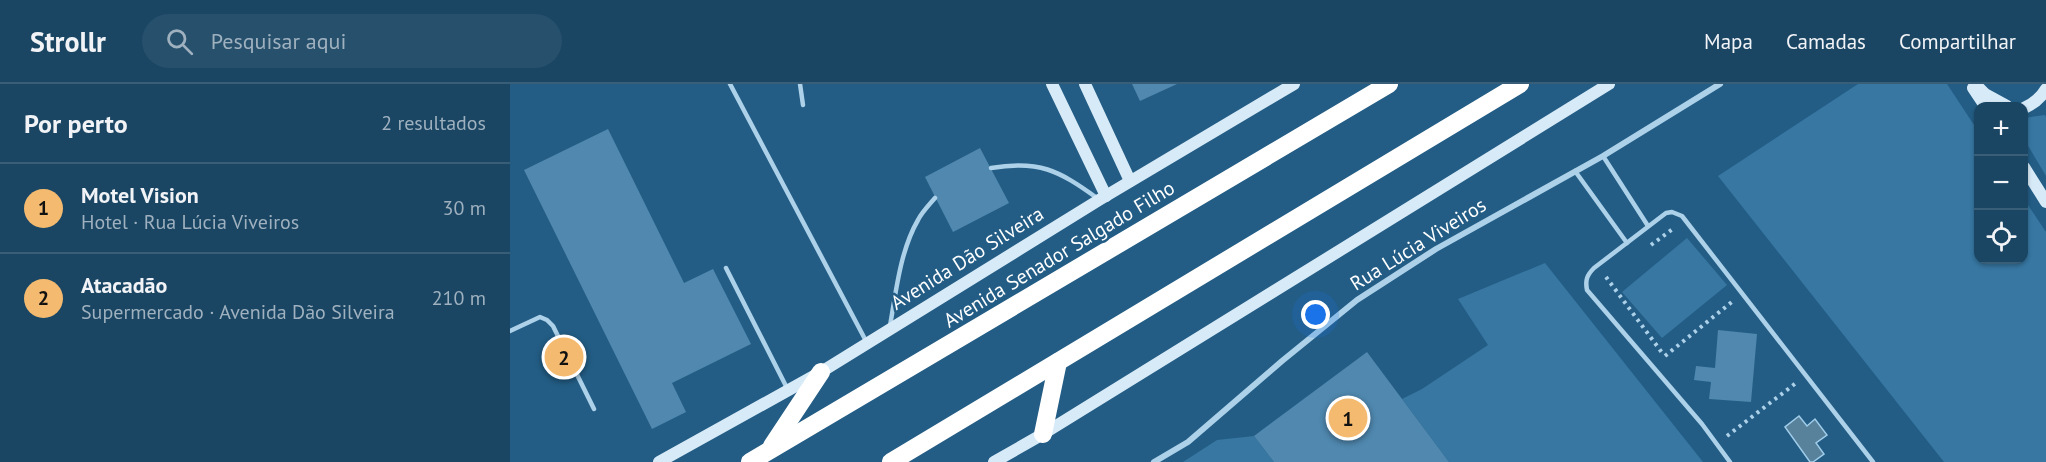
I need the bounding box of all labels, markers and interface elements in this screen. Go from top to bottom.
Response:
search box [142,14,562,68]
text: Strollr [30,23,106,60]
icon: search [163,25,196,58]
text: Pesquisar aqui [211,27,346,55]
text: Mapa [1704,28,1753,55]
text: Camadas [1786,28,1866,55]
text: Compartilhar [1899,28,2016,55]
map controls [1974,102,2028,264]
button: + [1974,102,2028,156]
text: Por perto [24,107,128,140]
text: 2 resultados [381,110,486,136]
button: − [1974,156,2028,210]
street label: Avenida Senador Salgado Filho [939,175,1179,333]
text: Motel Vision [81,181,199,209]
street label: Rua Lúcia Viveiros [1345,192,1491,296]
text: 1 [38,195,49,221]
text: 30 m [443,195,486,221]
street label: Avenida Dão Silveira [886,200,1048,316]
text: Hotel · Rua Lúcia Viveiros [81,209,299,235]
button: locate [1974,210,2028,264]
text: Atacadão [81,271,167,299]
text: 2 [38,285,49,311]
text: 210 m [432,285,486,311]
text: Supermercado · Avenida Dão Silveira [81,299,395,325]
your location [1301,300,1330,329]
pin: 2 [544,334,584,380]
pin: 1 [1328,396,1368,440]

